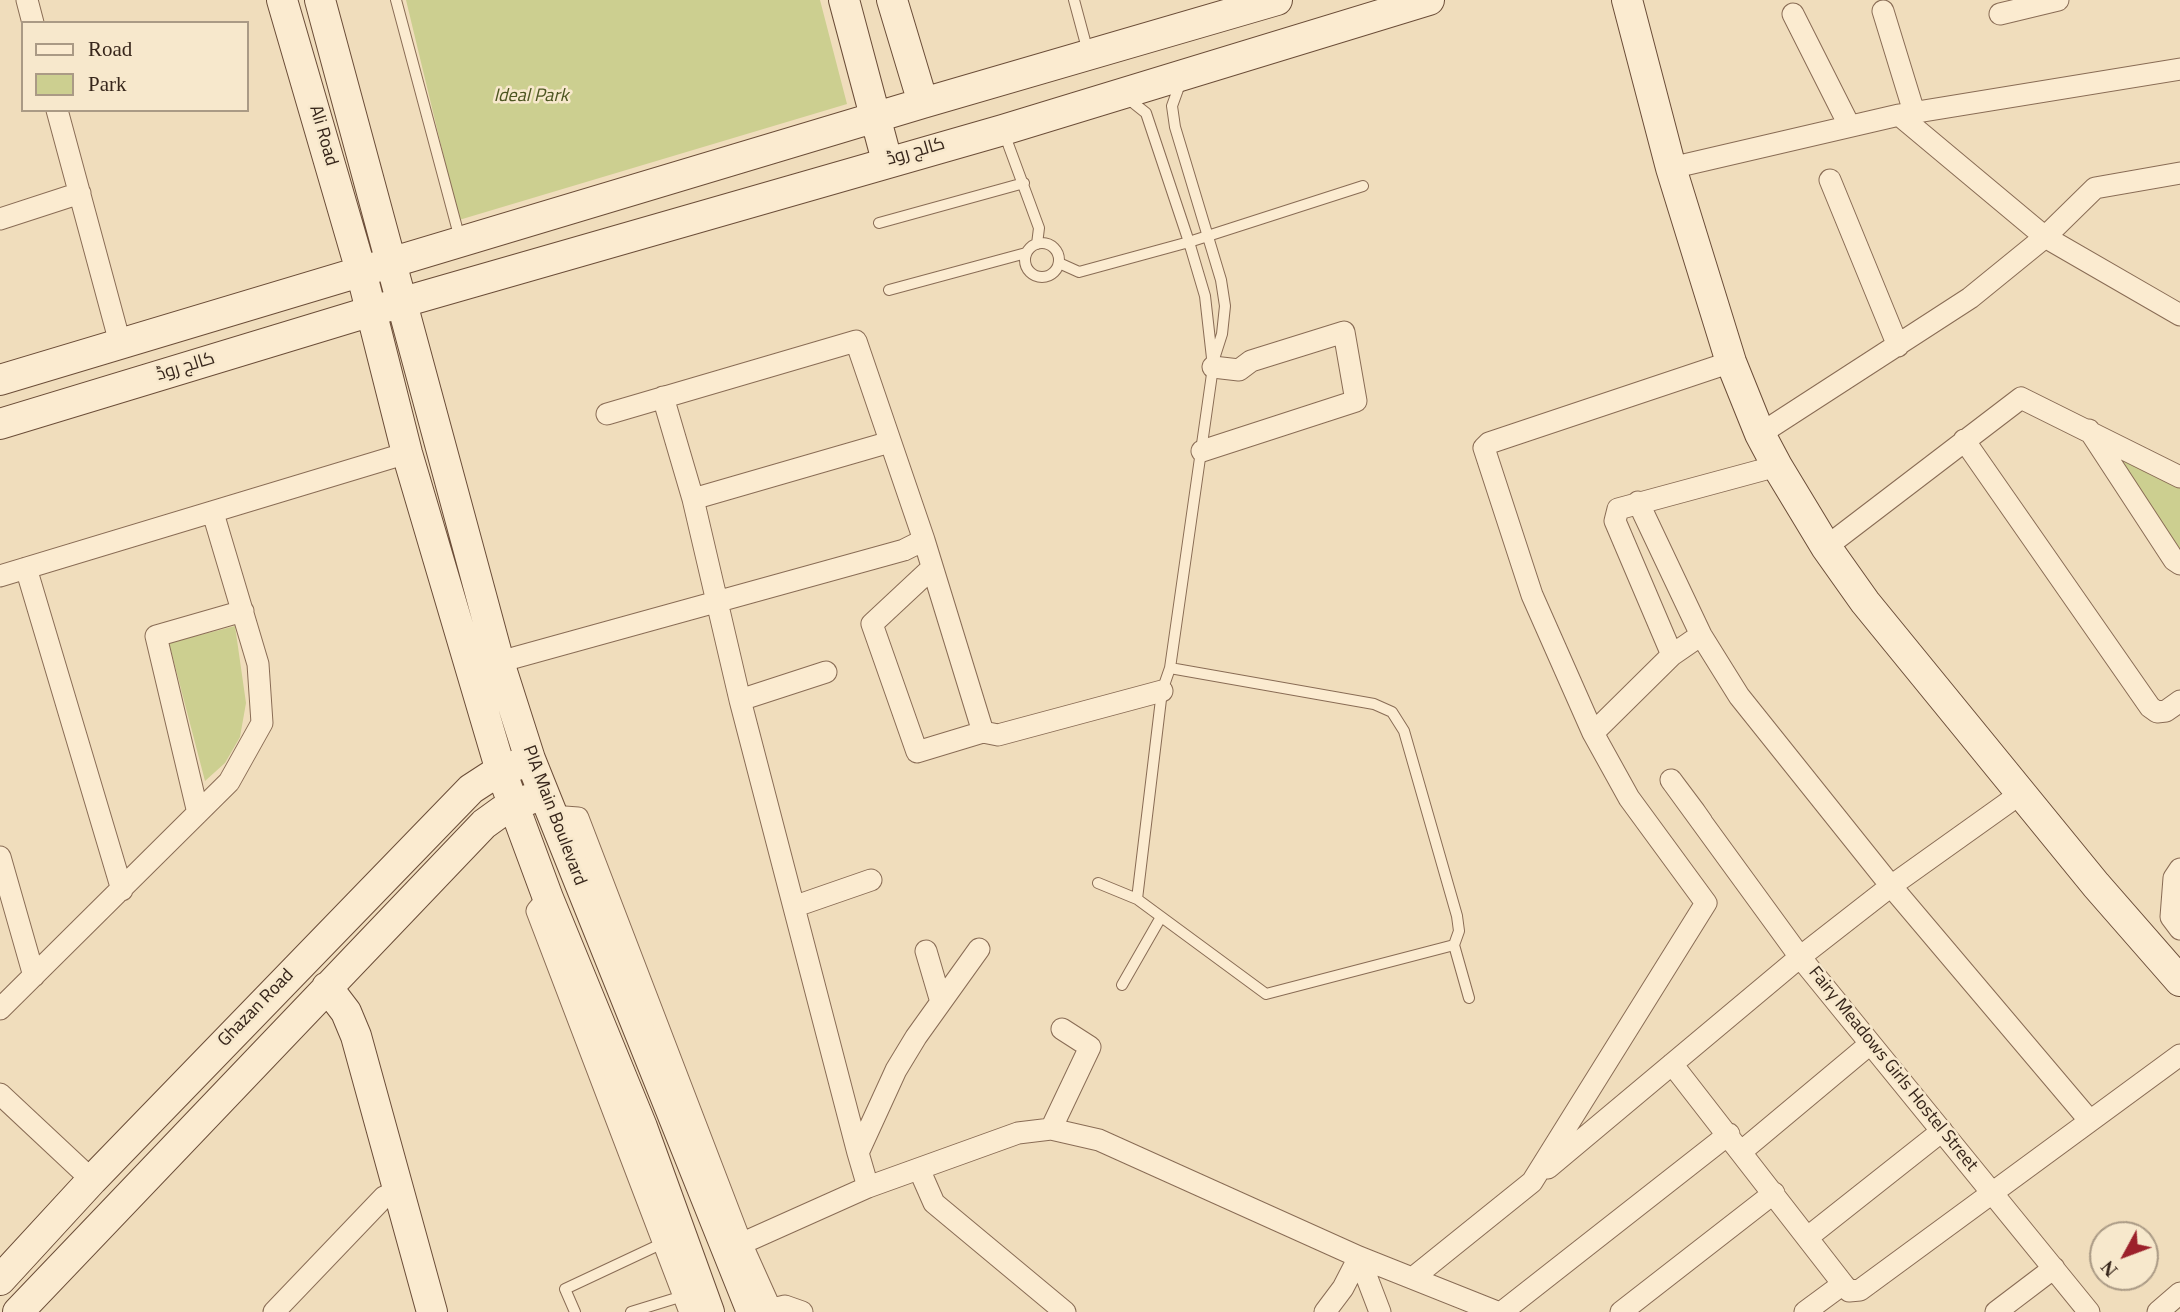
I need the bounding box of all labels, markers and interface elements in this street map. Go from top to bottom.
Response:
legend [21,21,248,112]
text: Road [88,37,132,61]
text: Park [88,72,127,96]
park label: Ideal Park [494,86,568,108]
street label: Ali Road [303,103,341,169]
street label: کالج روڈ [884,134,948,172]
street label: کالج روڈ [154,349,218,387]
street label: PIA Main Boulevard [516,743,590,889]
street label: Fairy Meadows Girls Hostel Street [1803,963,1981,1177]
street label: Ghazan Road [215,966,299,1052]
north arrow [2089,1221,2159,1291]
text: N [2097,1257,2122,1281]

